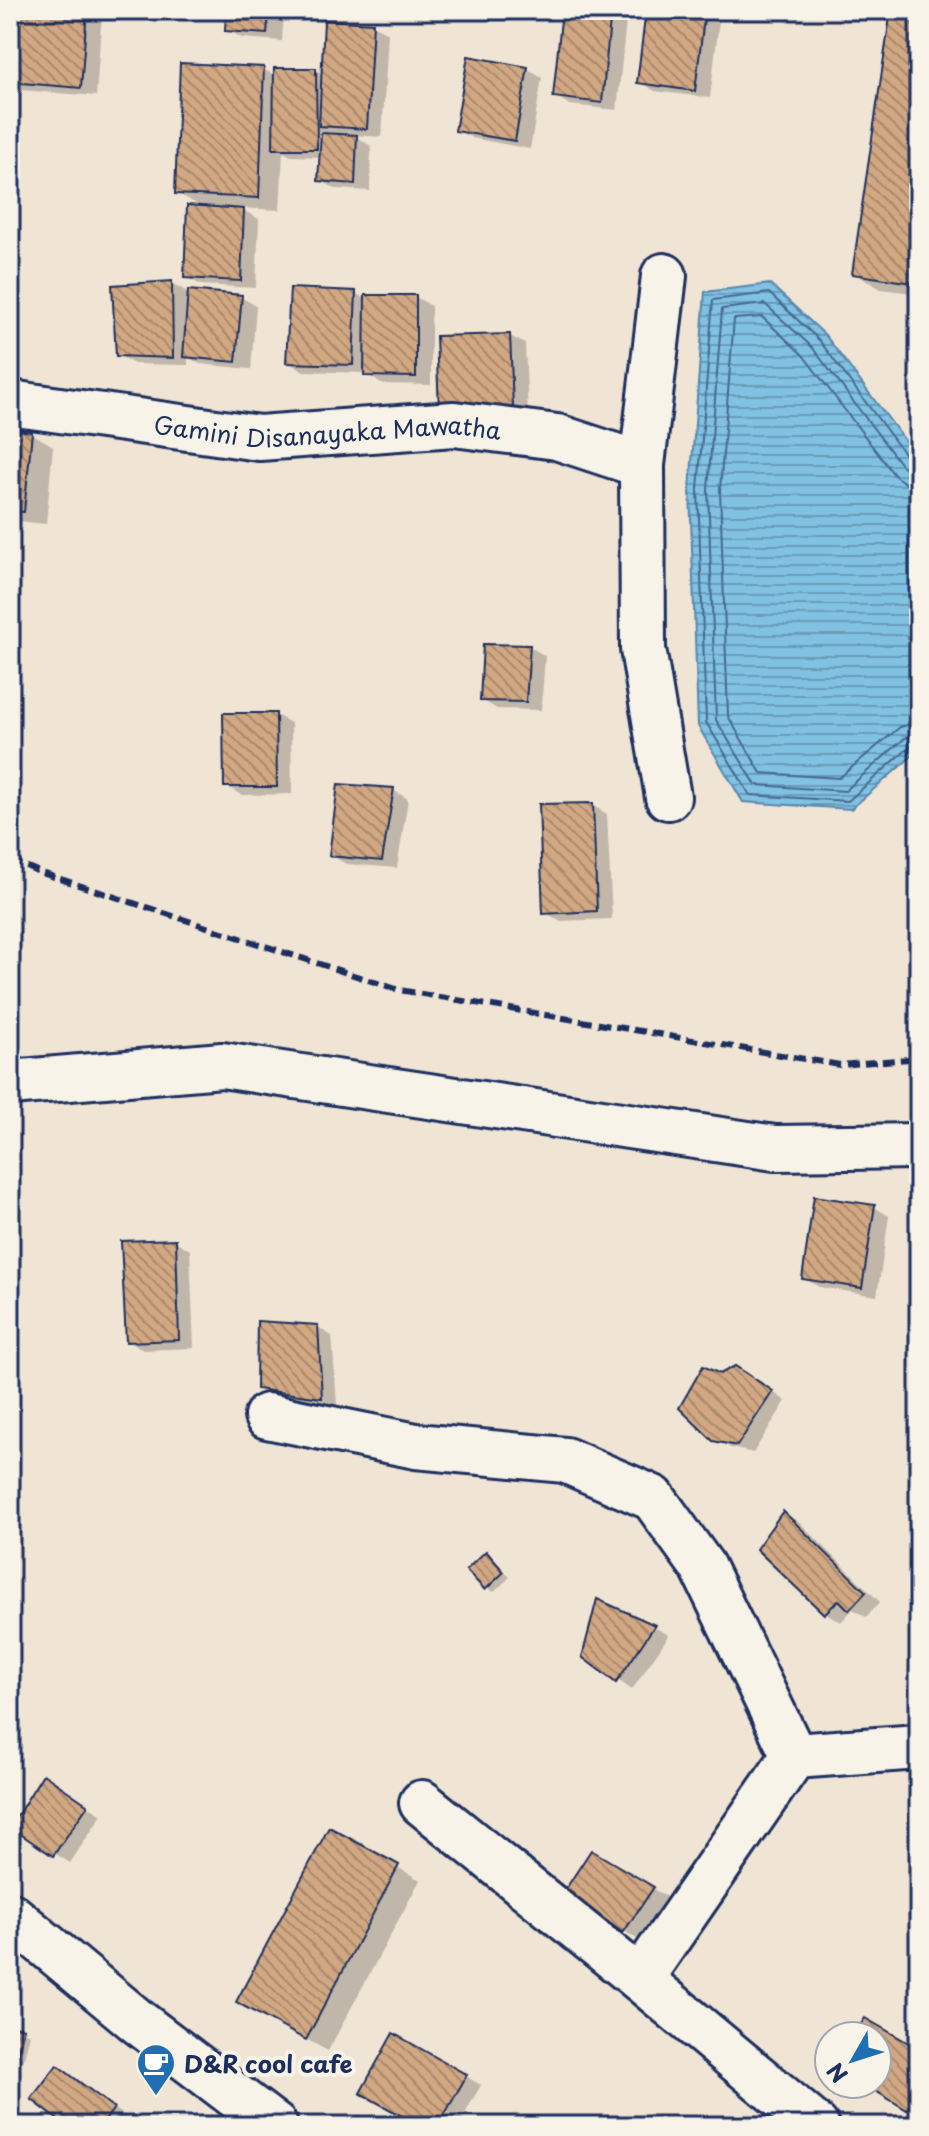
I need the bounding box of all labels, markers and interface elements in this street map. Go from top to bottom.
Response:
street label: Gamini Disanayaka Mawatha [152,405,503,457]
north arrow [813,2020,893,2100]
cafe icon: D&R cool cafe [135,2042,177,2097]
place label: D&R cool cafe [184,2045,353,2081]
text: N [818,2056,855,2091]

